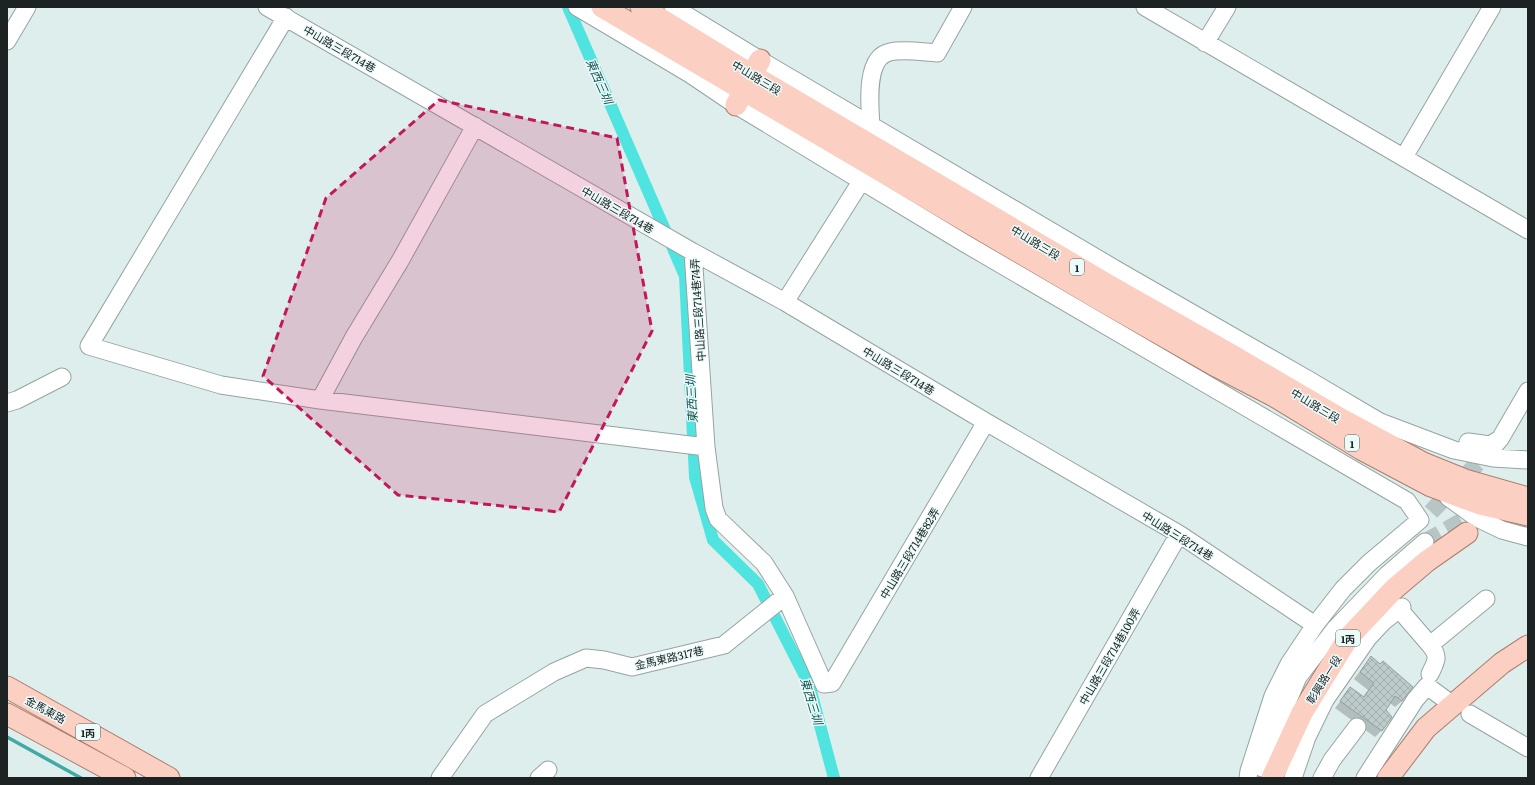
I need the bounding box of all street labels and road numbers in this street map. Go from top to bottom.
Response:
street label: 中山路三段714巷 [301,21,379,75]
street label: 中山路三段 [729,56,785,98]
street label: 中山路三段714巷 [579,182,657,236]
street label: 中山路三段 [1008,221,1064,263]
street label: 中山路三段714巷74弄 [685,258,709,362]
road number: 1 [1070,259,1084,275]
street label: 中山路三段714巷 [860,342,938,398]
street label: 中山路三段 [1288,384,1344,426]
road number: 1 [1345,435,1359,451]
street label: 中山路三段714巷82弄 [875,504,943,602]
street label: 中山路三段714巷 [1139,507,1217,563]
street label: 中山路三段714巷100弄 [1075,604,1143,708]
road number: 1丙 [1336,630,1360,646]
street label: 金馬東路317巷 [633,641,705,673]
street label: 彰興路一段 [1302,651,1344,707]
street label: 金馬東路 [23,691,69,727]
road number: 1丙 [76,724,100,740]

